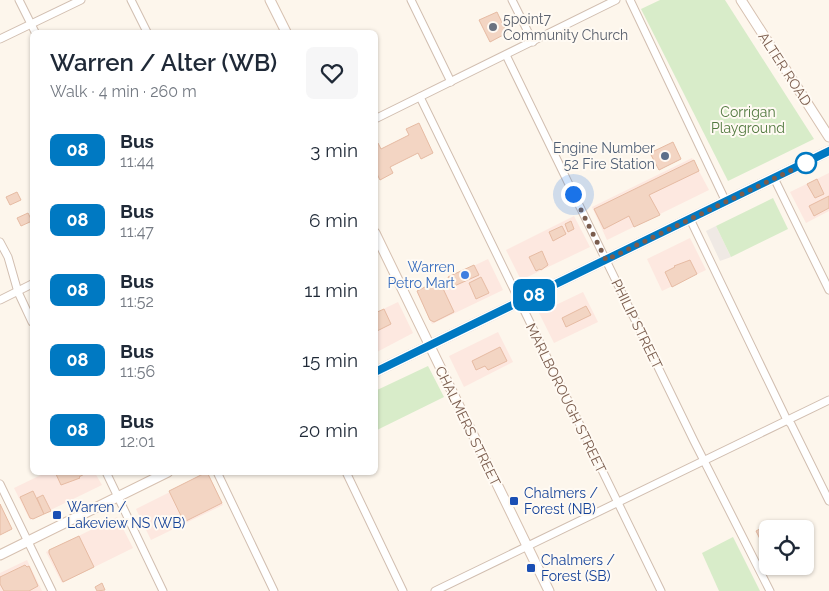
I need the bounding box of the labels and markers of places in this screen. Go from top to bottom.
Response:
place label: 5point7 Community Church [503,11,628,43]
marker: 5point7 Community Church [487,21,499,33]
place label: Engine Number 52 Fire Station [553,140,655,172]
marker: Engine Number 52 Fire Station [659,150,671,162]
unlabelled marker [795,152,817,174]
place label: Warren Petro Mart [388,259,455,291]
marker: Warren Petro Mart [459,269,471,281]
place label: Chalmers / Forest (NB) [524,485,599,517]
marker: Chalmers / Forest (NB) [508,495,520,507]
place label: Warren / Lakeview NS (WB) [67,499,186,531]
marker: Warren / Lakeview NS (WB) [51,509,63,521]
place label: Chalmers / Forest (SB) [541,552,616,584]
marker: Chalmers / Forest (SB) [525,562,537,574]

